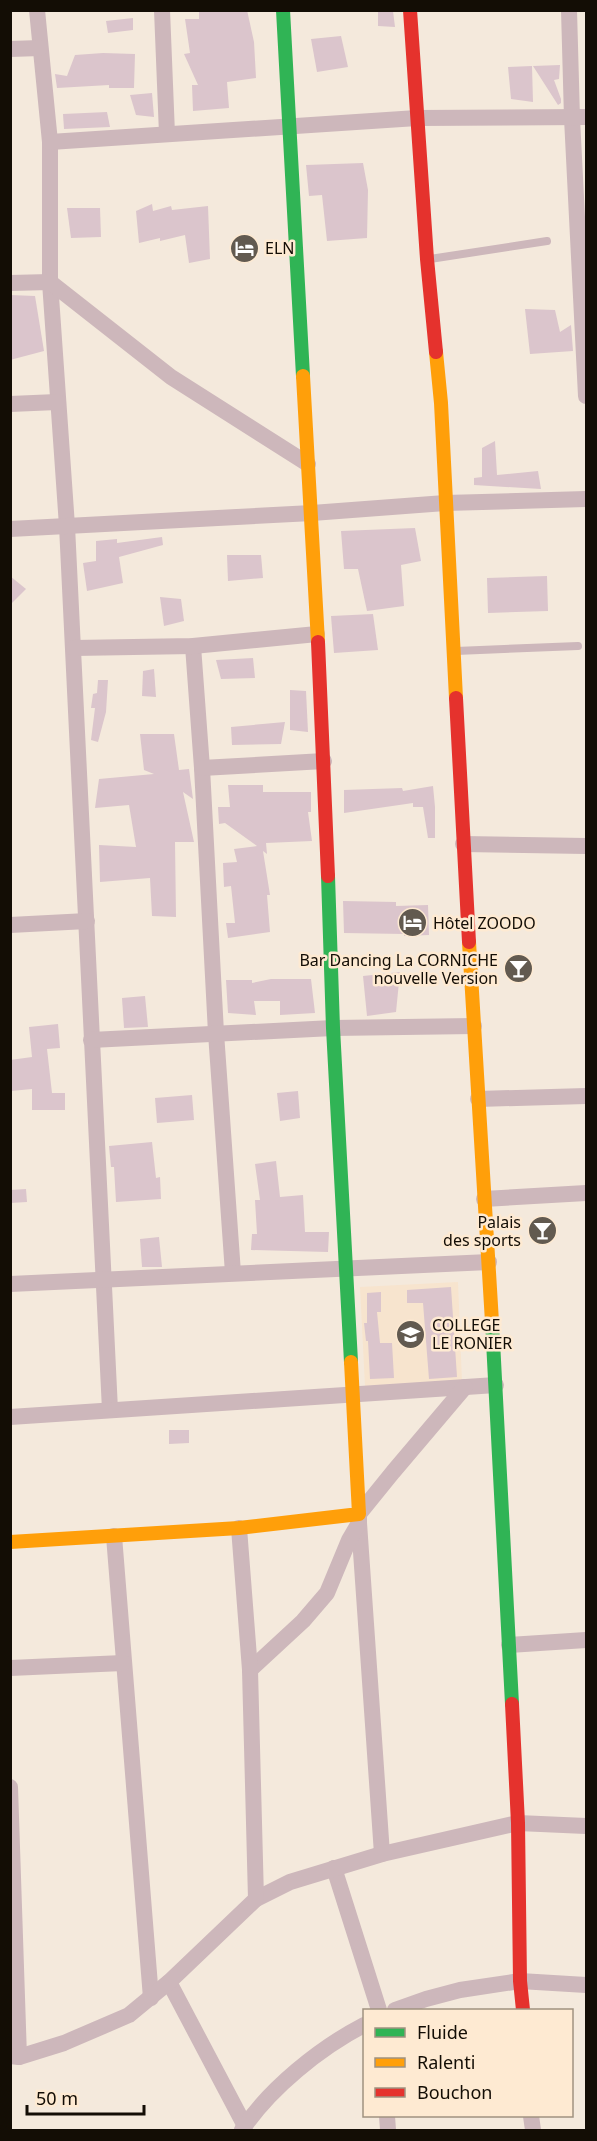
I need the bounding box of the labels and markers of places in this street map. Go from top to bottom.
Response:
hotel icon: ELN [228,232,260,264]
place label: ELN [265,237,294,259]
hotel icon: Hôtel ZOODO [396,907,428,939]
place label: Hôtel ZOODO [433,912,536,934]
place label: Bar Dancing La CORNICHE nouvelle Version [299,949,498,989]
bar icon: Bar Dancing La CORNICHE nouvelle Version [503,953,535,985]
place label: Palais des sports [443,1211,521,1251]
bar icon: Palais des sports [526,1215,558,1247]
place label: COLLEGE LE RONIER [432,1314,512,1354]
school or university icon: COLLEGE LE RONIER [395,1318,427,1350]

